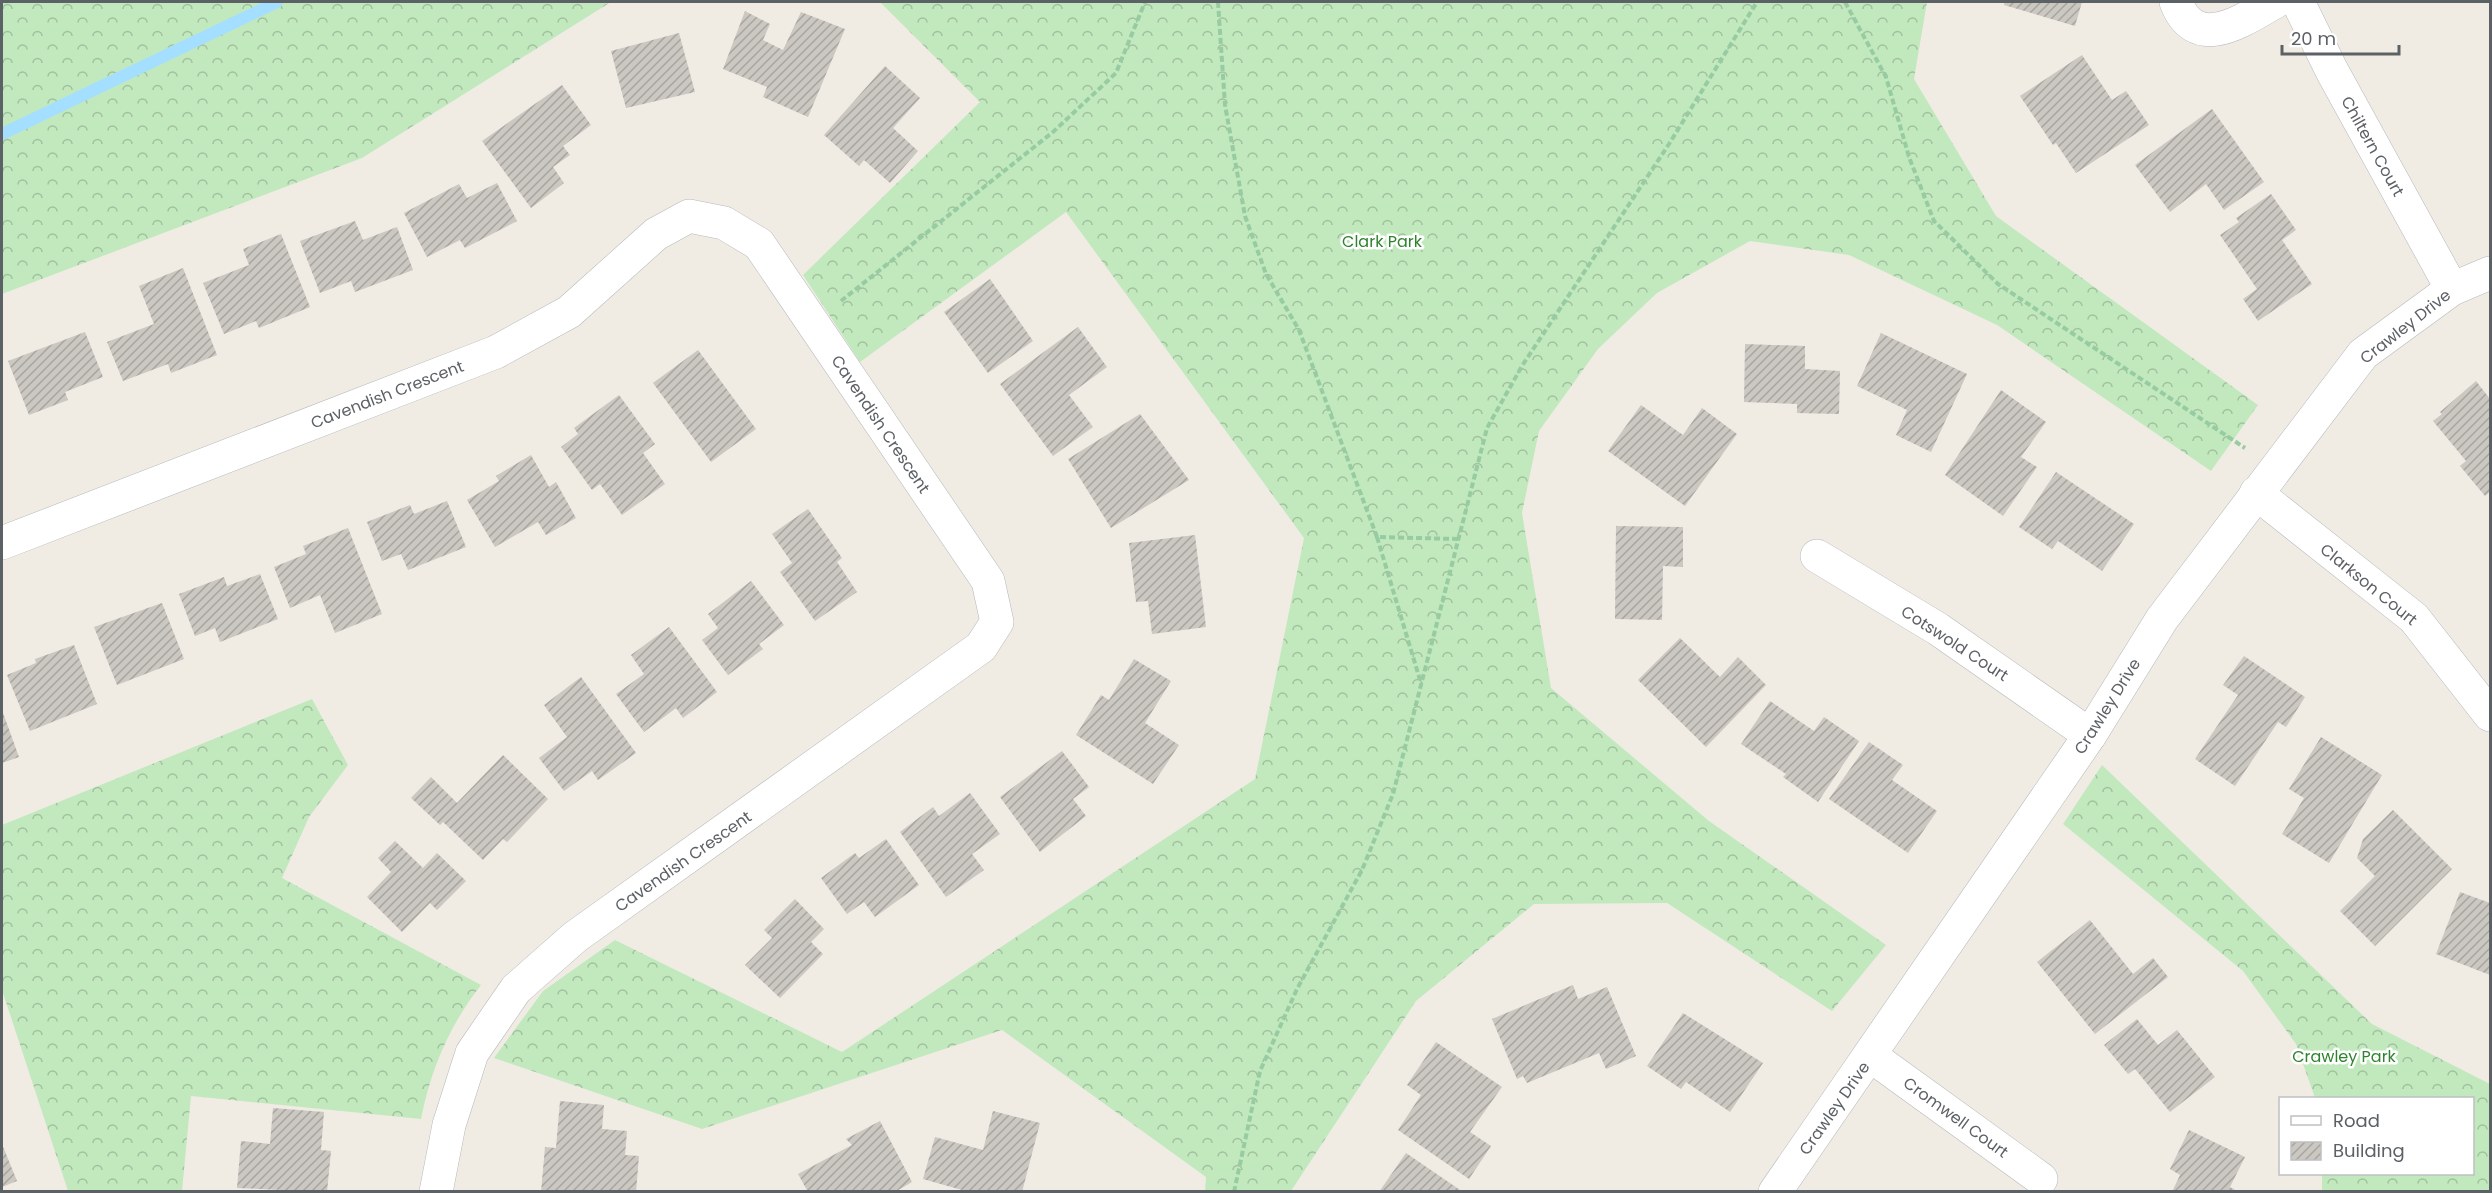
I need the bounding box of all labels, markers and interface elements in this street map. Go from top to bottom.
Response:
scale bar [2282,18,2399,56]
text: 20 m [2291,26,2336,51]
street label: Chiltern Court [2336,92,2410,201]
park label: Clark Park [1342,230,1423,253]
street label: Crawley Drive [2355,284,2456,369]
street label: Cavendish Crescent [826,351,936,498]
street label: Cavendish Crescent [307,355,467,434]
street label: Clarkson Court [2315,538,2422,631]
street label: Cotswold Court [1897,600,2013,687]
street label: Crawley Drive [2069,654,2146,759]
street label: Cavendish Crescent [610,805,756,917]
park label: Crawley Park [2292,1045,2397,1068]
street label: Crawley Drive [1794,1057,1875,1160]
street label: Cromwell Court [1898,1071,2013,1164]
legend [2279,1097,2474,1175]
text: Road [2333,1108,2380,1133]
text: Building [2333,1138,2405,1163]

